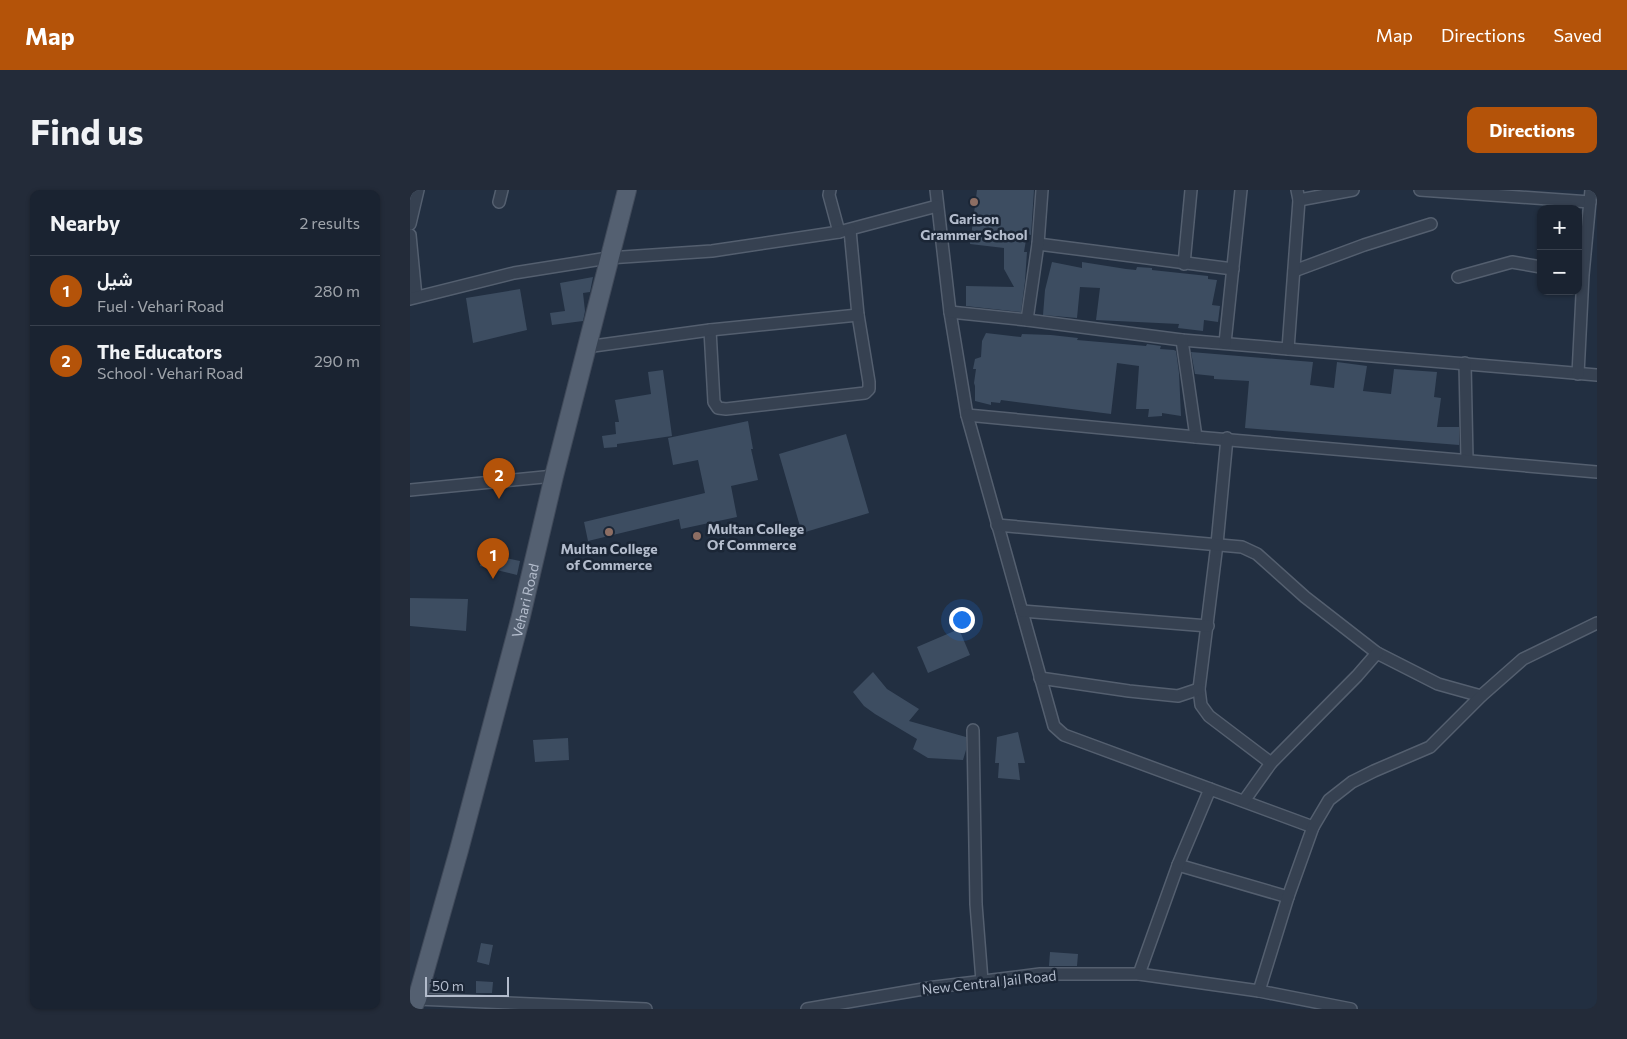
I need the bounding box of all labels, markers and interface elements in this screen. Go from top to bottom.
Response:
text: Map [25,21,75,50]
text: Map [1376,24,1413,46]
text: Directions [1441,24,1525,46]
text: Saved [1553,24,1602,46]
button: Directions [1467,107,1597,153]
text: Find us [30,109,144,152]
marker: Garison Grammer School [968,196,980,208]
map controls [1537,205,1582,295]
button: + [1537,205,1582,250]
text: Nearby [50,210,120,235]
place label: Garison Grammer School [920,210,1028,243]
text: 2 results [299,213,360,232]
button: − [1537,250,1582,295]
text: شیل [97,267,133,290]
text: 1 [62,281,70,300]
text: 280 m [314,281,360,300]
text: Fuel · Vehari Road [97,296,224,315]
text: The Educators [97,340,222,363]
text: 2 [61,351,71,370]
text: 290 m [314,351,360,370]
text: School · Vehari Road [97,363,243,382]
pin: 2 [483,458,515,499]
place label: Multan College Of Commerce [707,520,804,553]
marker: Multan College of Commerce [603,526,615,538]
marker: Multan College Of Commerce [691,530,703,542]
pin: 1 [477,538,509,579]
place label: Multan College of Commerce [560,540,658,573]
street label: Vehari Road [507,562,542,640]
your location [949,607,975,633]
street label: New Central Jail Road [921,966,1057,998]
scale bar [425,974,509,997]
text: 50 m [432,977,464,994]

